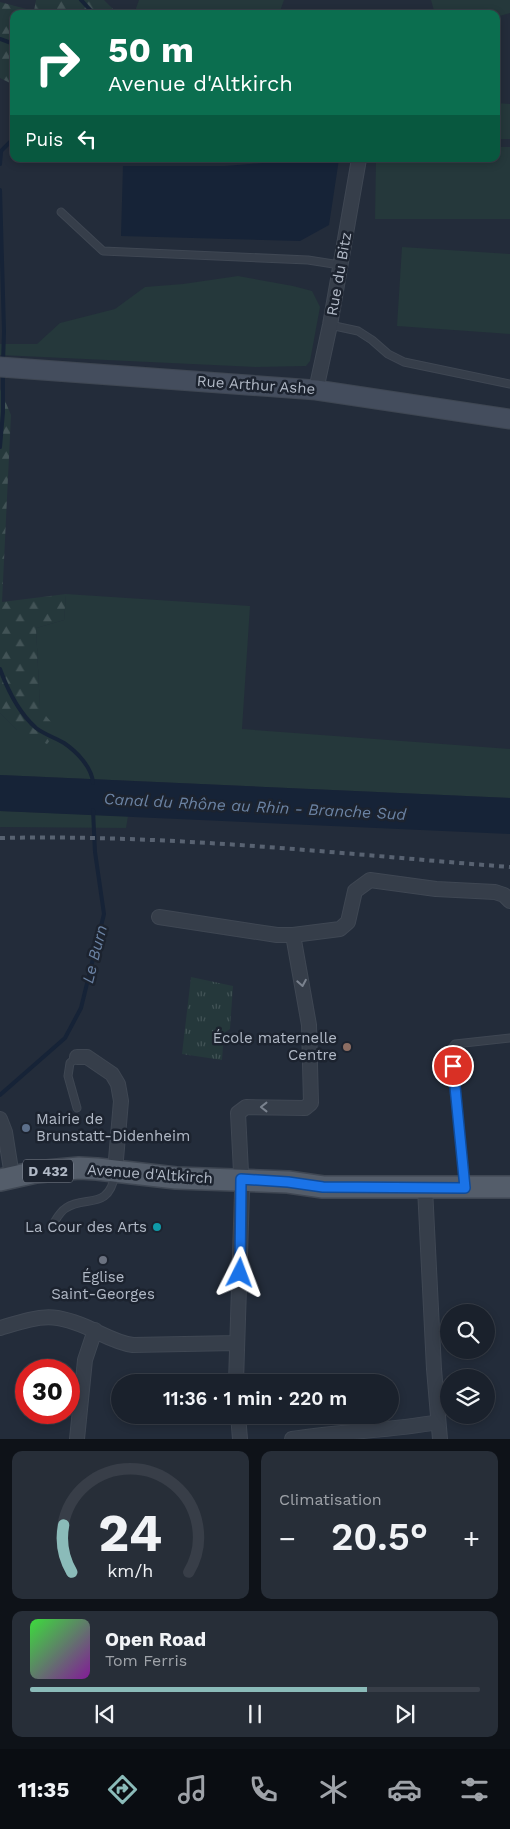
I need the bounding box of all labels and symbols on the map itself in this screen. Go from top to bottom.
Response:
street label: Rue du Bitz [323,231,355,317]
street label: Rue Arthur Ashe [196,372,316,398]
water label: Canal du Rhône au Rhin - Branche Sud [103,789,408,824]
water label: Le Burn [78,923,111,985]
one-way arrow [296,979,306,988]
place label: École maternelle Centre [213,1029,337,1064]
marker: École maternelle Centre [341,1041,353,1053]
pin [432,1045,474,1087]
one-way arrow [260,1102,268,1113]
place label: Mairie de Brunstatt-Didenheim [36,1110,190,1145]
marker: Mairie de Brunstatt-Didenheim [20,1122,32,1134]
road number: D 432 [23,1160,73,1182]
street label: Avenue d'Altkirch [86,1161,214,1187]
place label: La Cour des Arts [25,1218,147,1236]
marker: La Cour des Arts [151,1221,163,1233]
position arrow [213,1246,265,1298]
marker: Église Saint-Georges [97,1254,109,1266]
place label: Église Saint-Georges [51,1268,155,1303]
speed limit sign: 30 [15,1359,80,1424]

